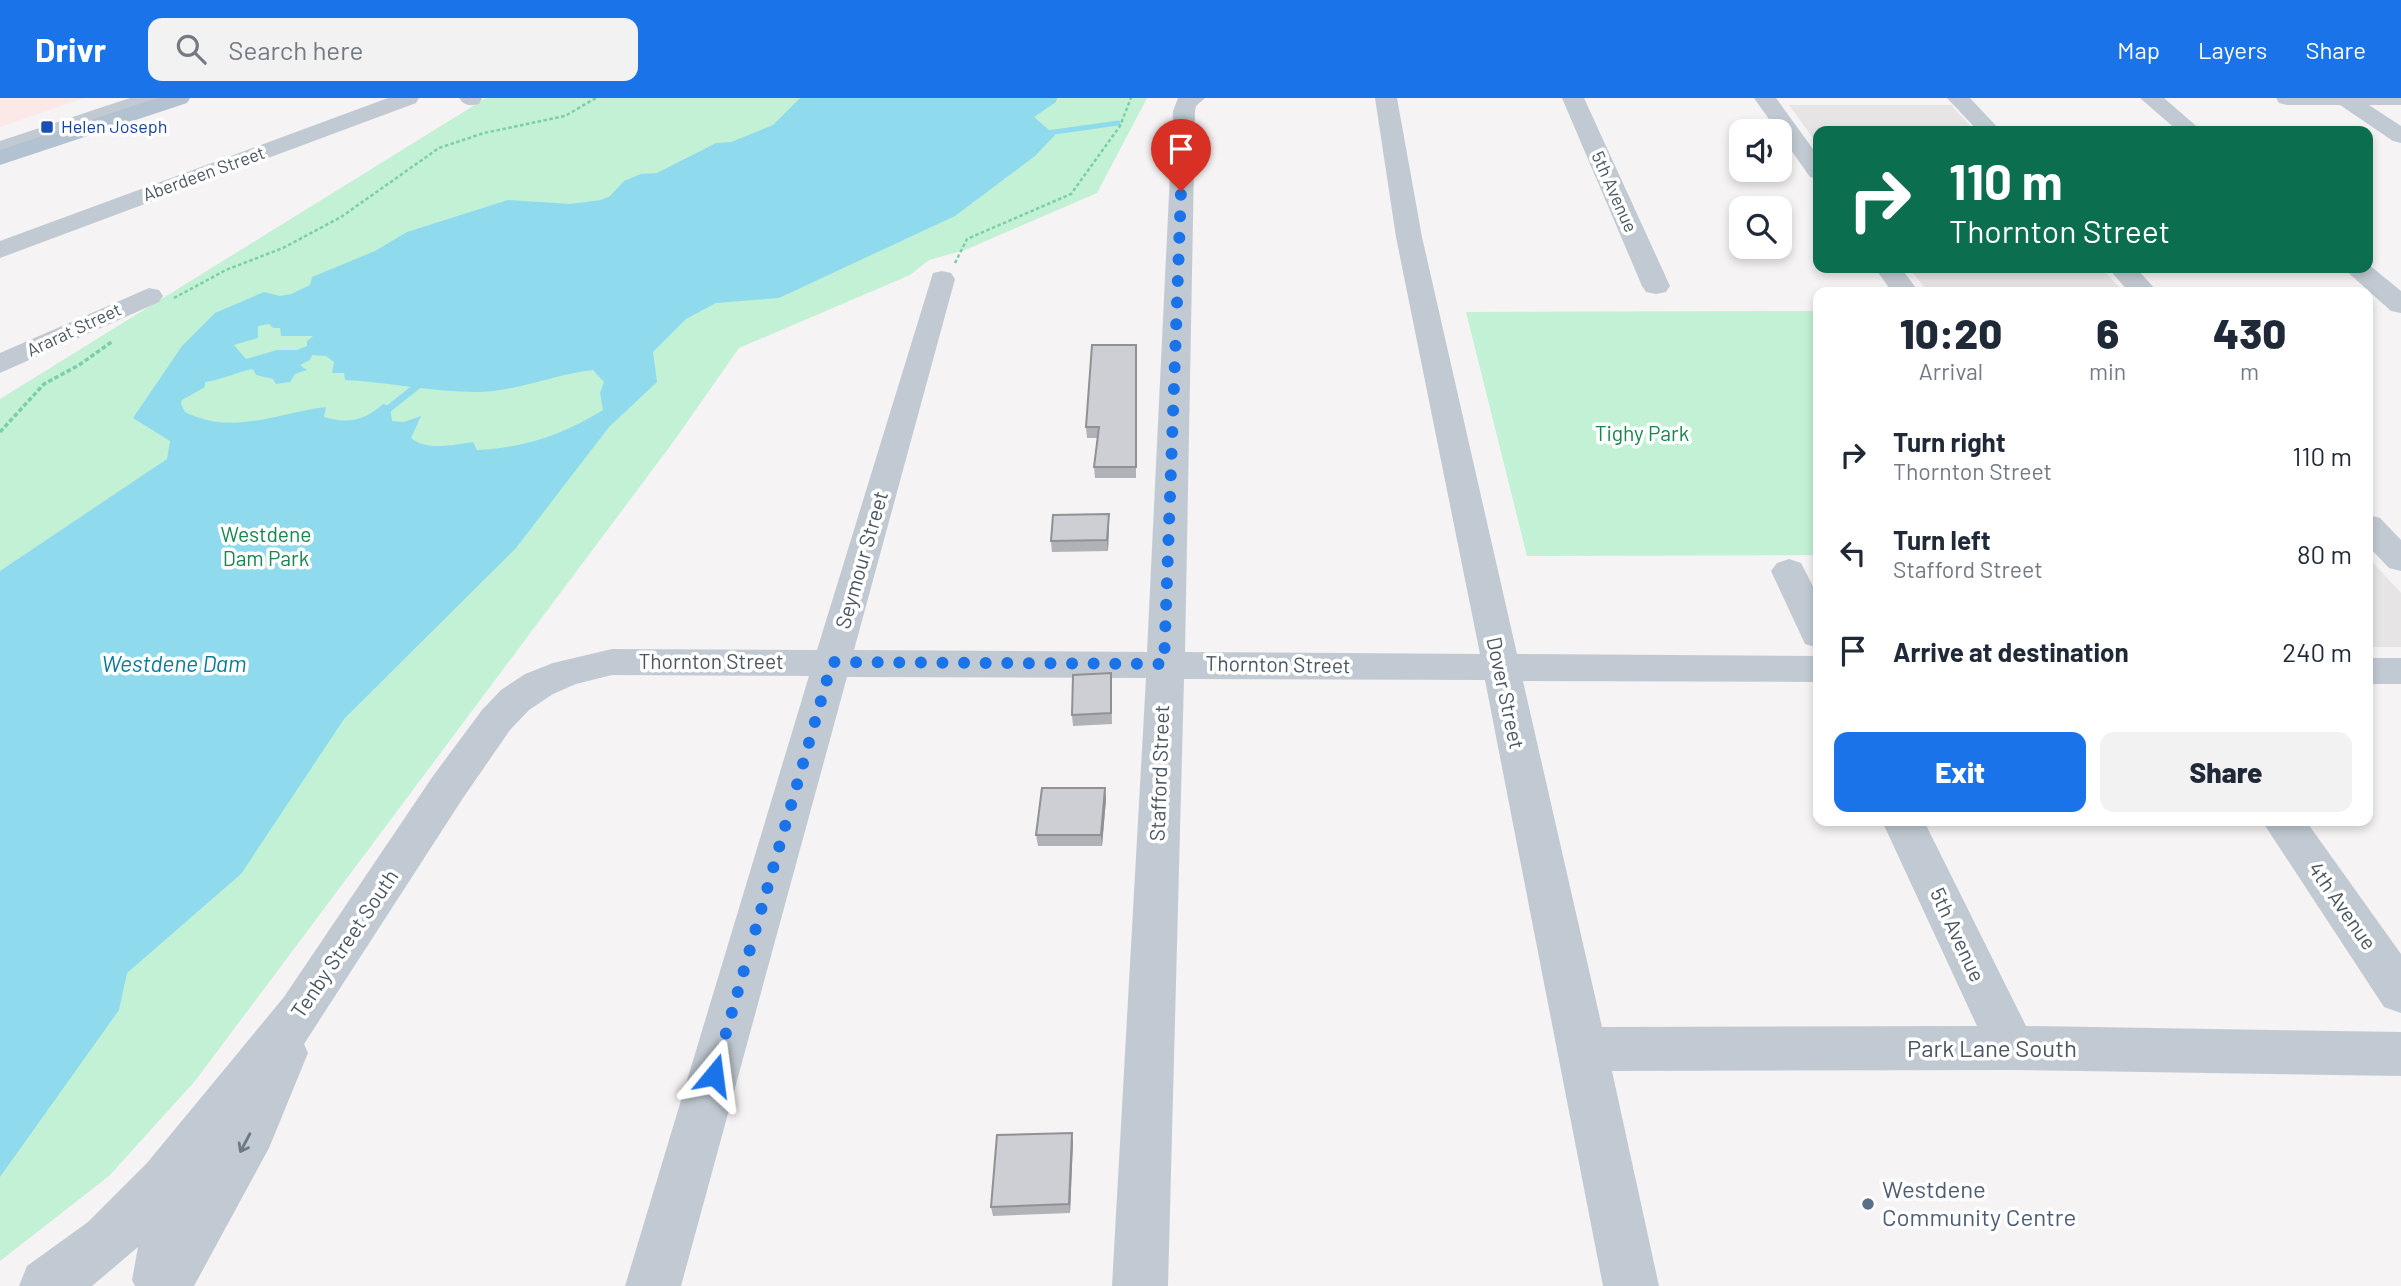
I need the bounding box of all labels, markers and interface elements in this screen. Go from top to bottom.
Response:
search box [148,18,638,81]
text: Drivr [35,29,106,69]
icon: search [172,30,210,68]
text: Search here [228,34,363,65]
text: Map [2117,35,2160,64]
text: Layers [2198,35,2267,64]
text: Share [2305,35,2366,64]
place label: Helen Joseph [61,115,167,137]
marker: Helen Joseph [39,119,55,135]
pin [1151,119,1211,191]
map controls [1729,119,1792,259]
button: sound [1729,119,1792,182]
icon: arrive [1162,130,1200,168]
street label: Aberdeen Street [140,141,268,205]
street label: 5th Avenue [1587,148,1643,235]
text: 110 m [1949,151,2063,210]
icon: right [1834,154,1925,245]
button: search [1729,196,1792,259]
text: Thornton Street [1949,211,2170,249]
street label: Ararat Street [23,298,124,361]
text: 10:20 [1900,307,2002,357]
text: 6 [2096,307,2119,357]
text: 430 [2213,307,2286,357]
text: Arrival [1919,357,1983,385]
text: min [2089,357,2126,385]
text: m [2240,357,2259,385]
park label: Tighy Park [1595,420,1689,445]
text: Turn right [1893,426,2006,457]
icon: right [1834,436,1872,474]
text: 110 m [2292,440,2352,471]
text: Thornton Street [1893,457,2052,485]
street label: Seymour Street [829,488,892,631]
park label: Westdene Dam Park [221,521,311,570]
text: Turn left [1893,524,1991,555]
icon: left [1834,534,1872,572]
text: 80 m [2297,538,2352,569]
text: Stafford Street [1893,555,2043,583]
icon: arrive [1834,632,1872,670]
street label: Dover Street [1482,634,1531,751]
text: Arrive at destination [1893,636,2129,667]
text: 240 m [2282,636,2352,667]
street label: Thornton Street [638,648,784,673]
water label: Westdene Dam [102,649,246,677]
street label: Thornton Street [1205,650,1351,677]
street label: Stafford Street [1144,704,1173,842]
button: Exit [1834,732,2086,812]
button: Share [2100,732,2352,812]
street label: 4th Avenue [2304,856,2383,954]
street label: Tenby Street South [285,864,403,1022]
street label: 5th Avenue [1926,883,1991,985]
street label: Park Lane South [1907,1033,2077,1062]
position arrow [677,1038,751,1112]
one-way arrow [238,1132,252,1153]
place label: Westdene Community Centre [1882,1174,2076,1231]
marker: Westdene Community Centre [1860,1196,1876,1212]

